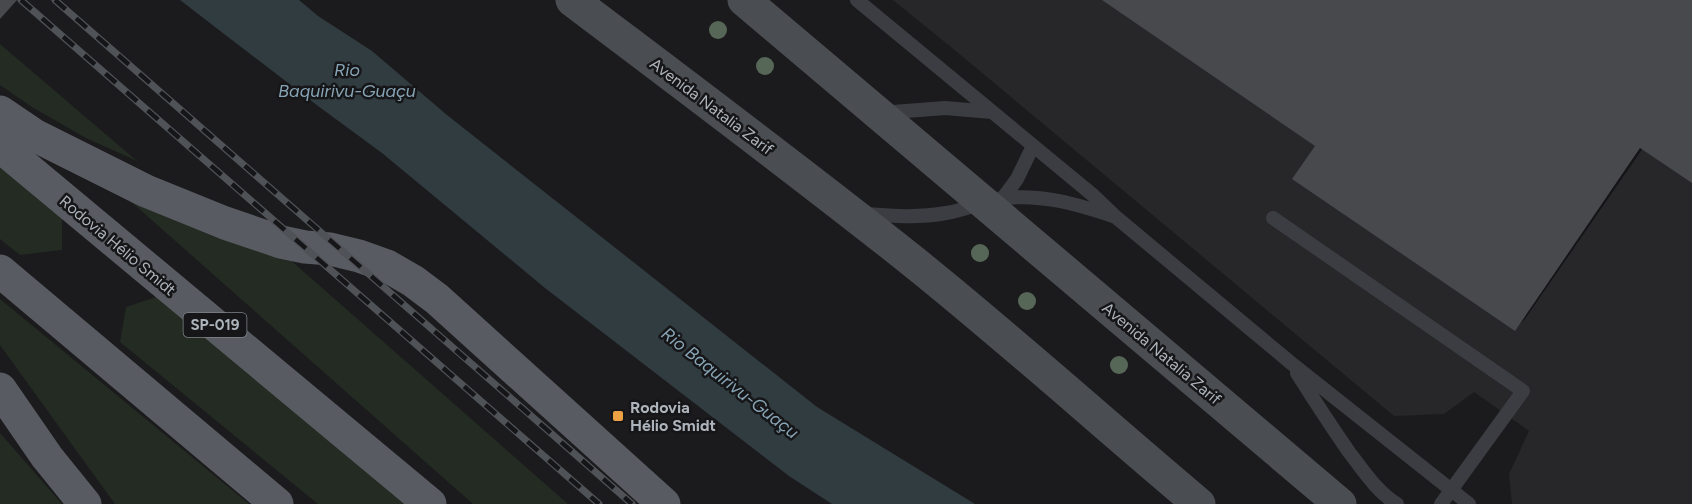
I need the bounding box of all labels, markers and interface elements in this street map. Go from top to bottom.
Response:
street label: Avenida Natalia Zarif [646,54,777,159]
water label: Rio Baquirivu-Guaçu [278,59,416,102]
street label: Rodovia Hélio Smidt [56,191,180,299]
street label: Avenida Natalia Zarif [1098,298,1225,409]
road number: SP-019 [184,313,246,337]
water label: Rio Baquirivu-Guaçu [657,323,803,443]
place label: Rodovia Hélio Smidt [630,398,716,435]
marker: Rodovia Hélio Smidt [611,409,625,423]

